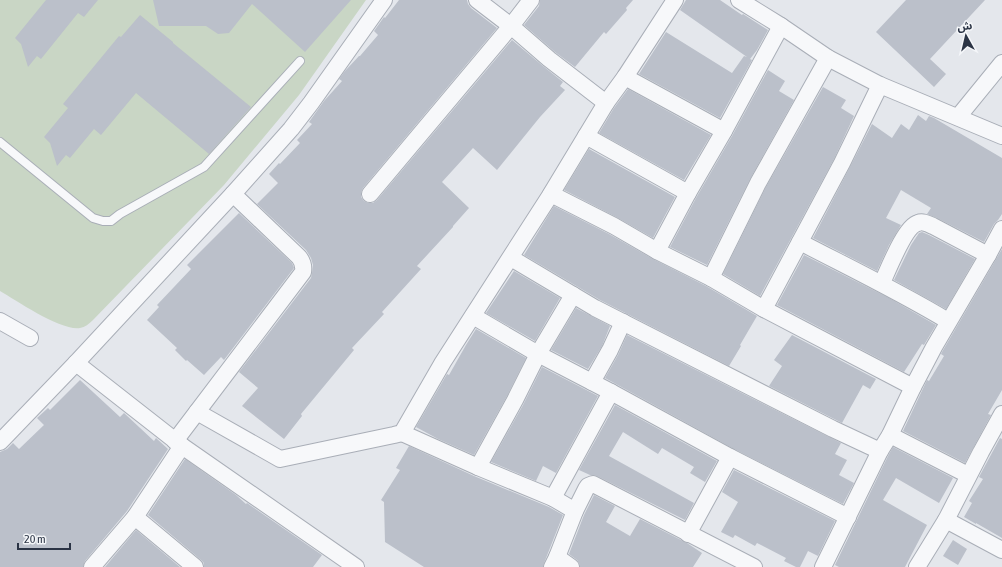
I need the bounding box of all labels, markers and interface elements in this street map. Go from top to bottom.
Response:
north arrow [946,16,986,56]
text: ش [956,19,973,34]
scale bar [18,525,70,551]
text: 20 m [24,532,46,546]

